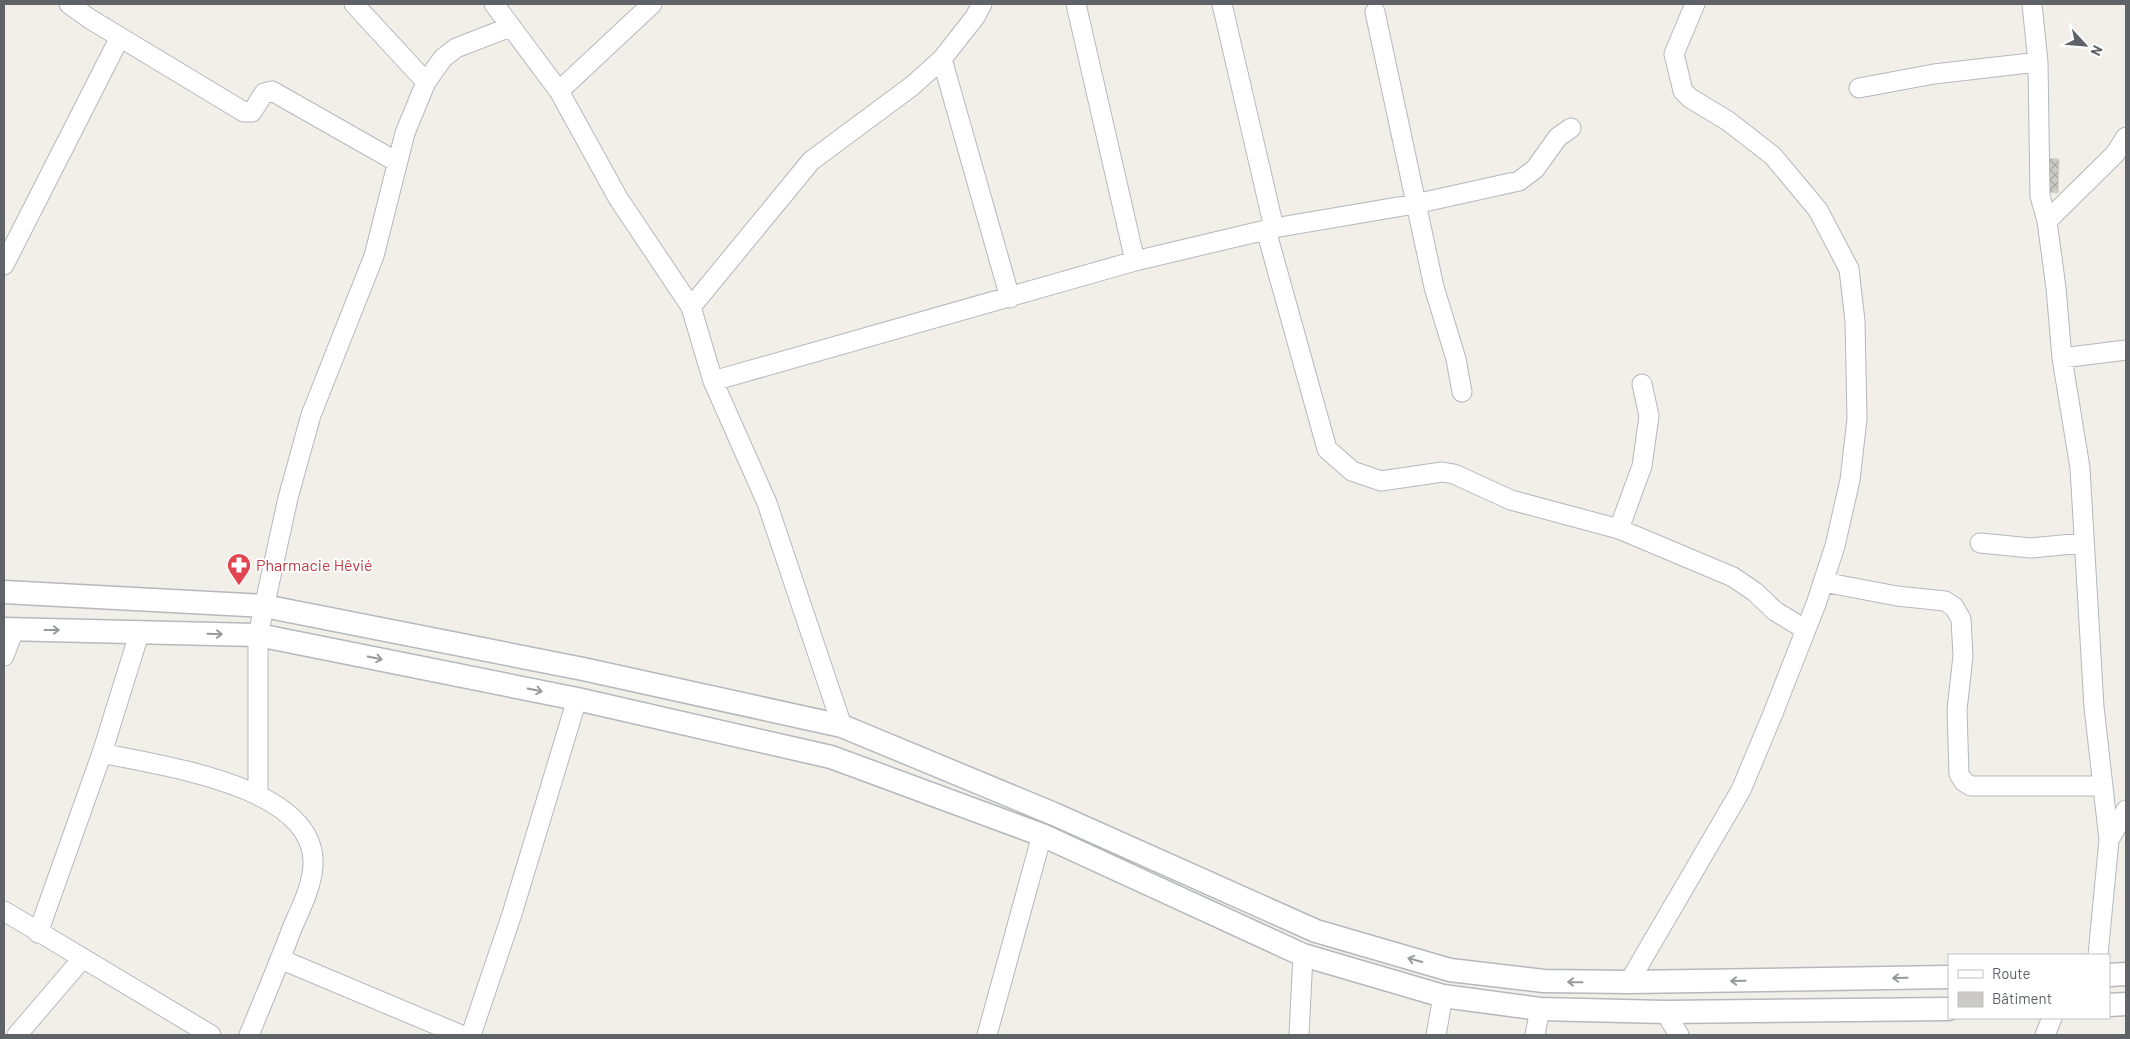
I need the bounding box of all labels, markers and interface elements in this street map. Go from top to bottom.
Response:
north arrow [2060,20,2110,70]
text: N [2087,43,2107,59]
pharmacy icon: Pharmacie Hêvié [226,552,252,586]
place label: Pharmacie Hêvié [256,555,373,574]
one-way arrow [44,625,60,635]
one-way arrow [207,629,223,638]
one-way arrow [367,654,383,664]
one-way arrow [526,686,542,695]
one-way arrow [1407,954,1423,964]
legend [1948,954,2110,1019]
text: Route [1992,964,2031,982]
one-way arrow [1892,973,1908,983]
one-way arrow [1730,976,1746,986]
one-way arrow [1567,977,1583,986]
text: Bâtiment [1992,989,2052,1007]

